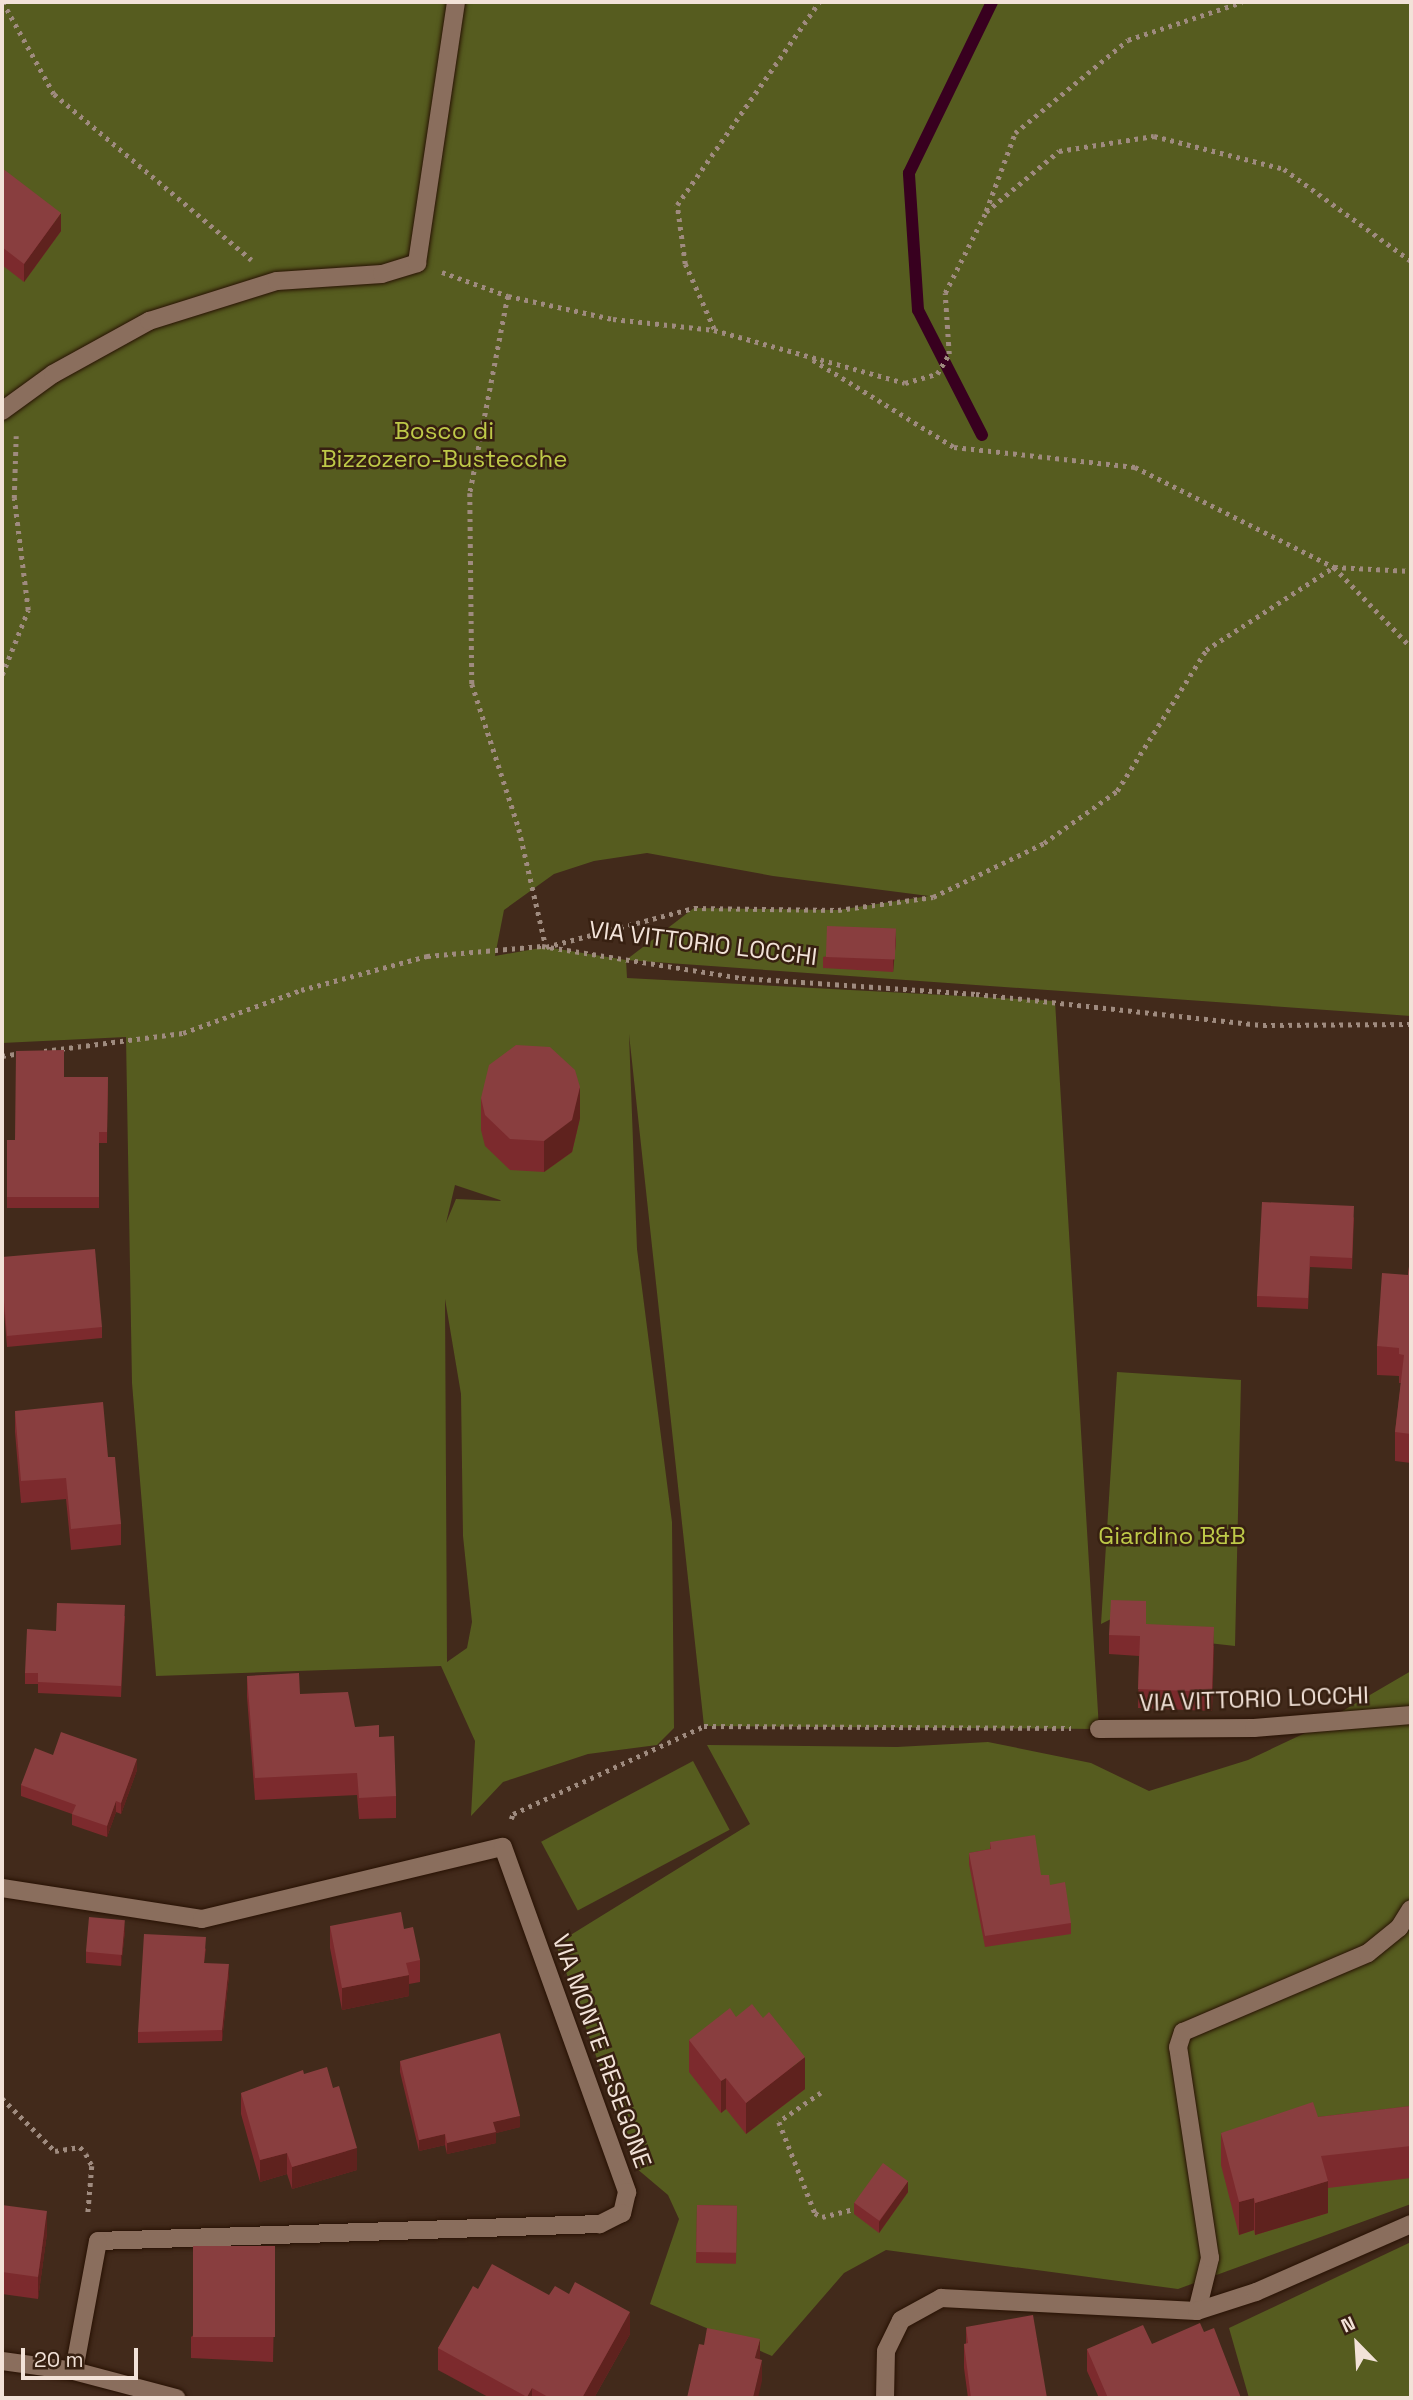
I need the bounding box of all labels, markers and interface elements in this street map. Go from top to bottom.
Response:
park label: Bosco di Bizzozero-Bustecche [321,417,567,473]
street label: VIA VITTORIO LOCCHI [587,915,819,971]
park label: Giardino B&B [1098,1522,1246,1550]
street label: VIA VITTORIO LOCCHI [1138,1681,1370,1717]
street label: VIA MONTE RESEGONE [546,1930,658,2172]
north arrow [1322,2309,1392,2379]
text: N [1337,2310,1359,2338]
scale bar [24,2334,142,2378]
text: 20 m [34,2346,84,2373]

